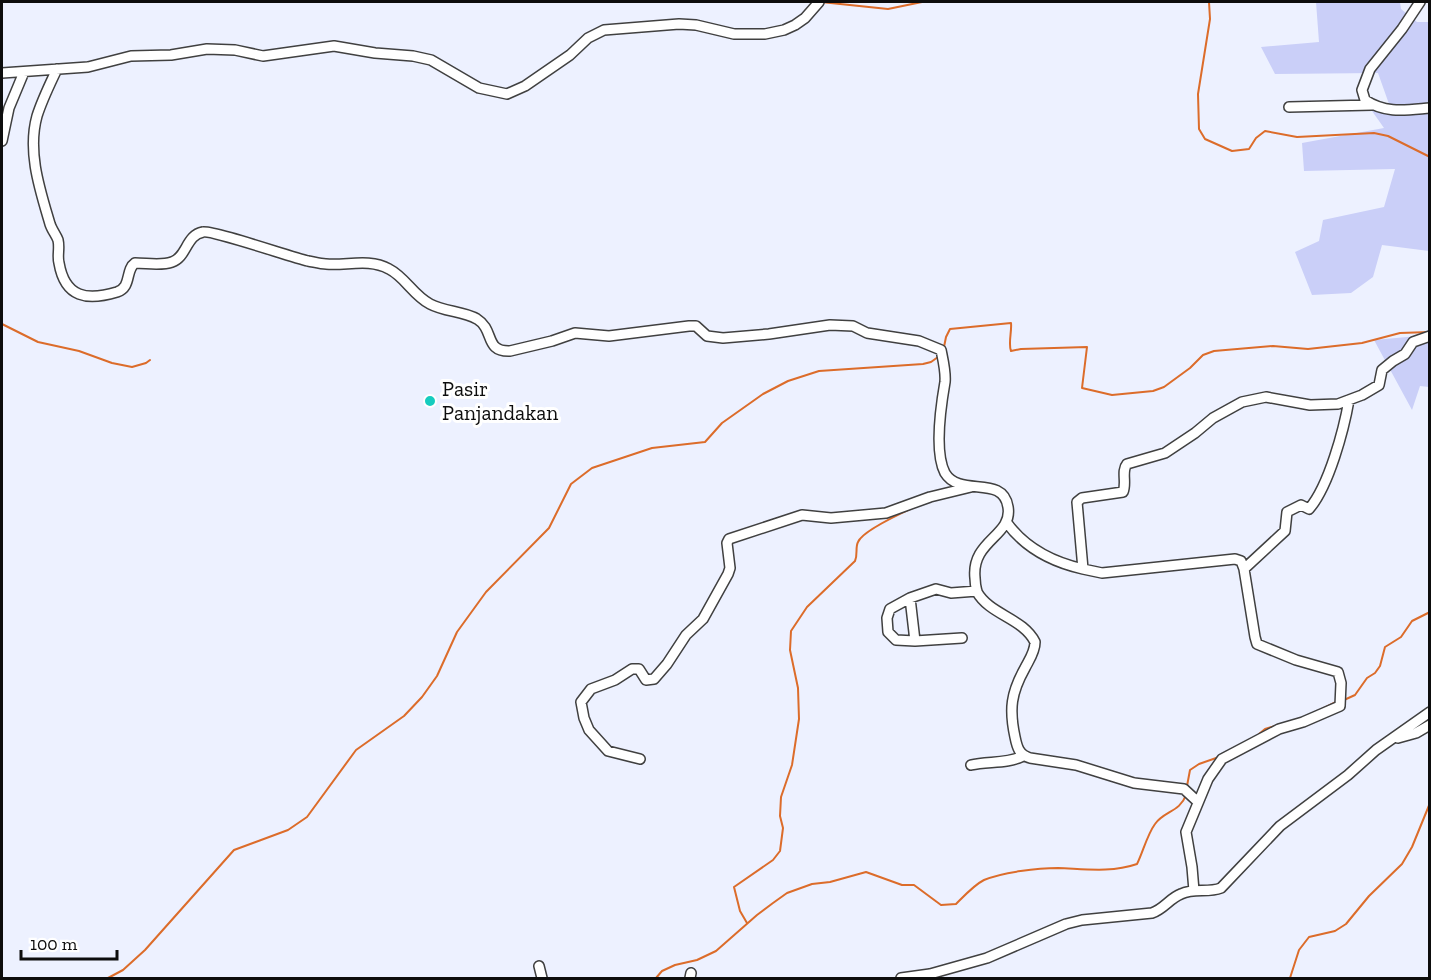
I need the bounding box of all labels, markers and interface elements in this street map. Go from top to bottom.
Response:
place label: Pasir Panjandakan [442,376,558,426]
marker: Pasir Panjandakan [423,394,437,408]
scale bar [21,923,117,961]
text: 100 m [30,933,78,955]

